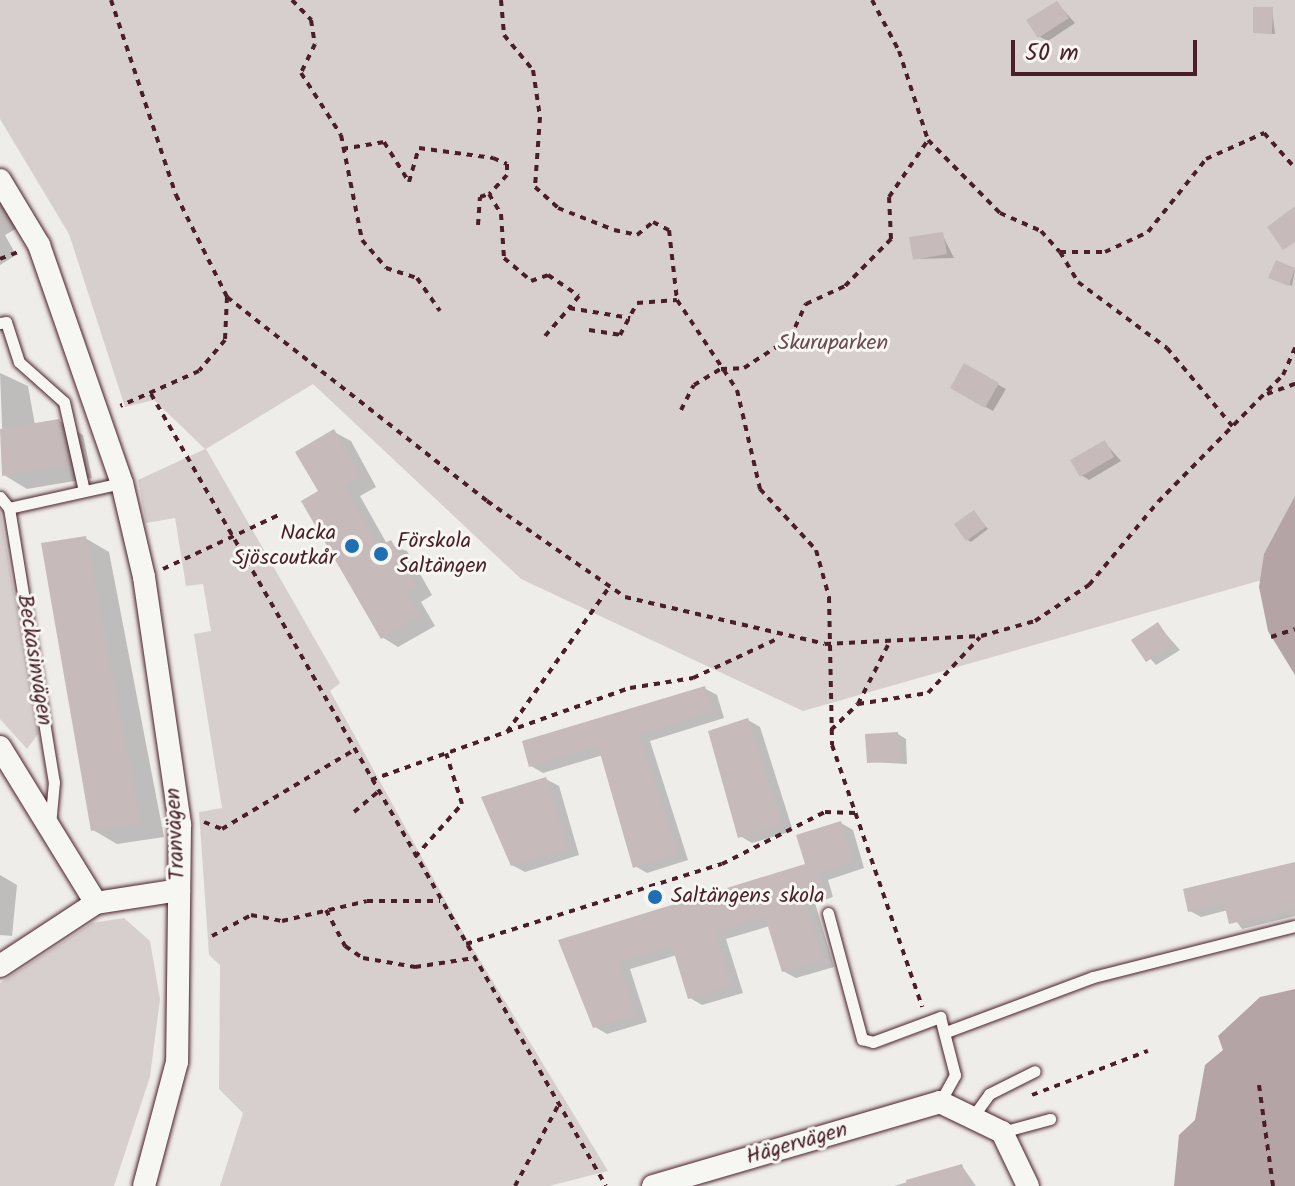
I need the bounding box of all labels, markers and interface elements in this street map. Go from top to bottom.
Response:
scale bar [1015,24,1201,74]
text: 50 m [1025,34,1079,73]
park label: Skuruparken [778,331,888,357]
place label: Nacka Sjöscoutkår [233,520,336,572]
place label: Förskola Saltängen [397,528,487,580]
marker: Nacka Sjöscoutkår [343,537,361,555]
marker: Förskola Saltängen [372,545,390,563]
street label: Beckasinvägen [11,593,57,727]
street label: Tranvägen [160,787,192,881]
place label: Saltängens skola [671,884,825,910]
marker: Saltängens skola [646,888,664,906]
street label: Hägervägen [743,1117,851,1171]

